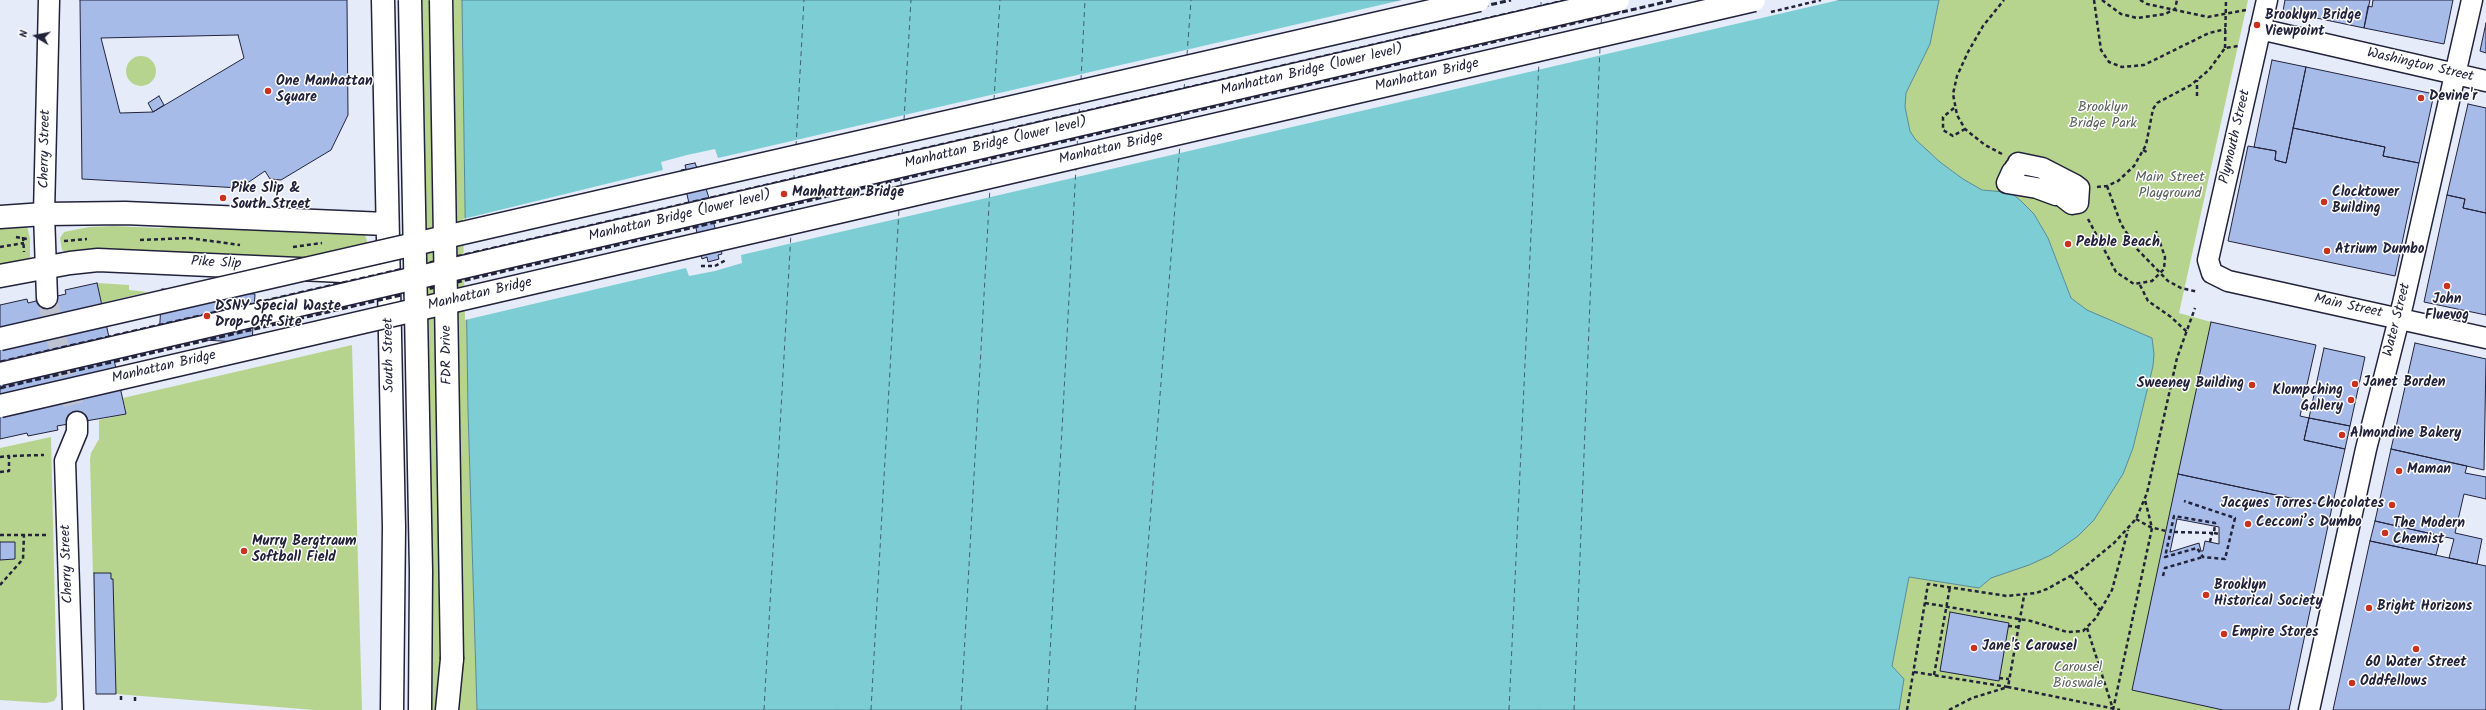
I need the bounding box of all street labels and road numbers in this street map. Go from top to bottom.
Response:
street label: Manhattan Bridge (lower level) [1219,42,1405,100]
street label: Washington Street [2365,46,2475,86]
street label: Manhattan Bridge [1373,56,1481,96]
street label: Plymouth Street [2217,88,2255,186]
street label: Cherry Street [37,109,55,189]
street label: Manhattan Bridge (lower level) [903,115,1089,173]
street label: Manhattan Bridge [1057,129,1165,169]
street label: Manhattan Bridge (lower level) [587,188,773,246]
street label: Pike Slip [190,254,242,274]
street label: Manhattan Bridge [426,275,534,315]
street label: Water Street [2381,282,2415,358]
street label: Main Street [2312,292,2384,322]
street label: South Street [381,318,399,392]
street label: FDR Drive [439,325,457,385]
street label: Manhattan Bridge [110,348,218,388]
street label: Cherry Street [58,524,78,604]

